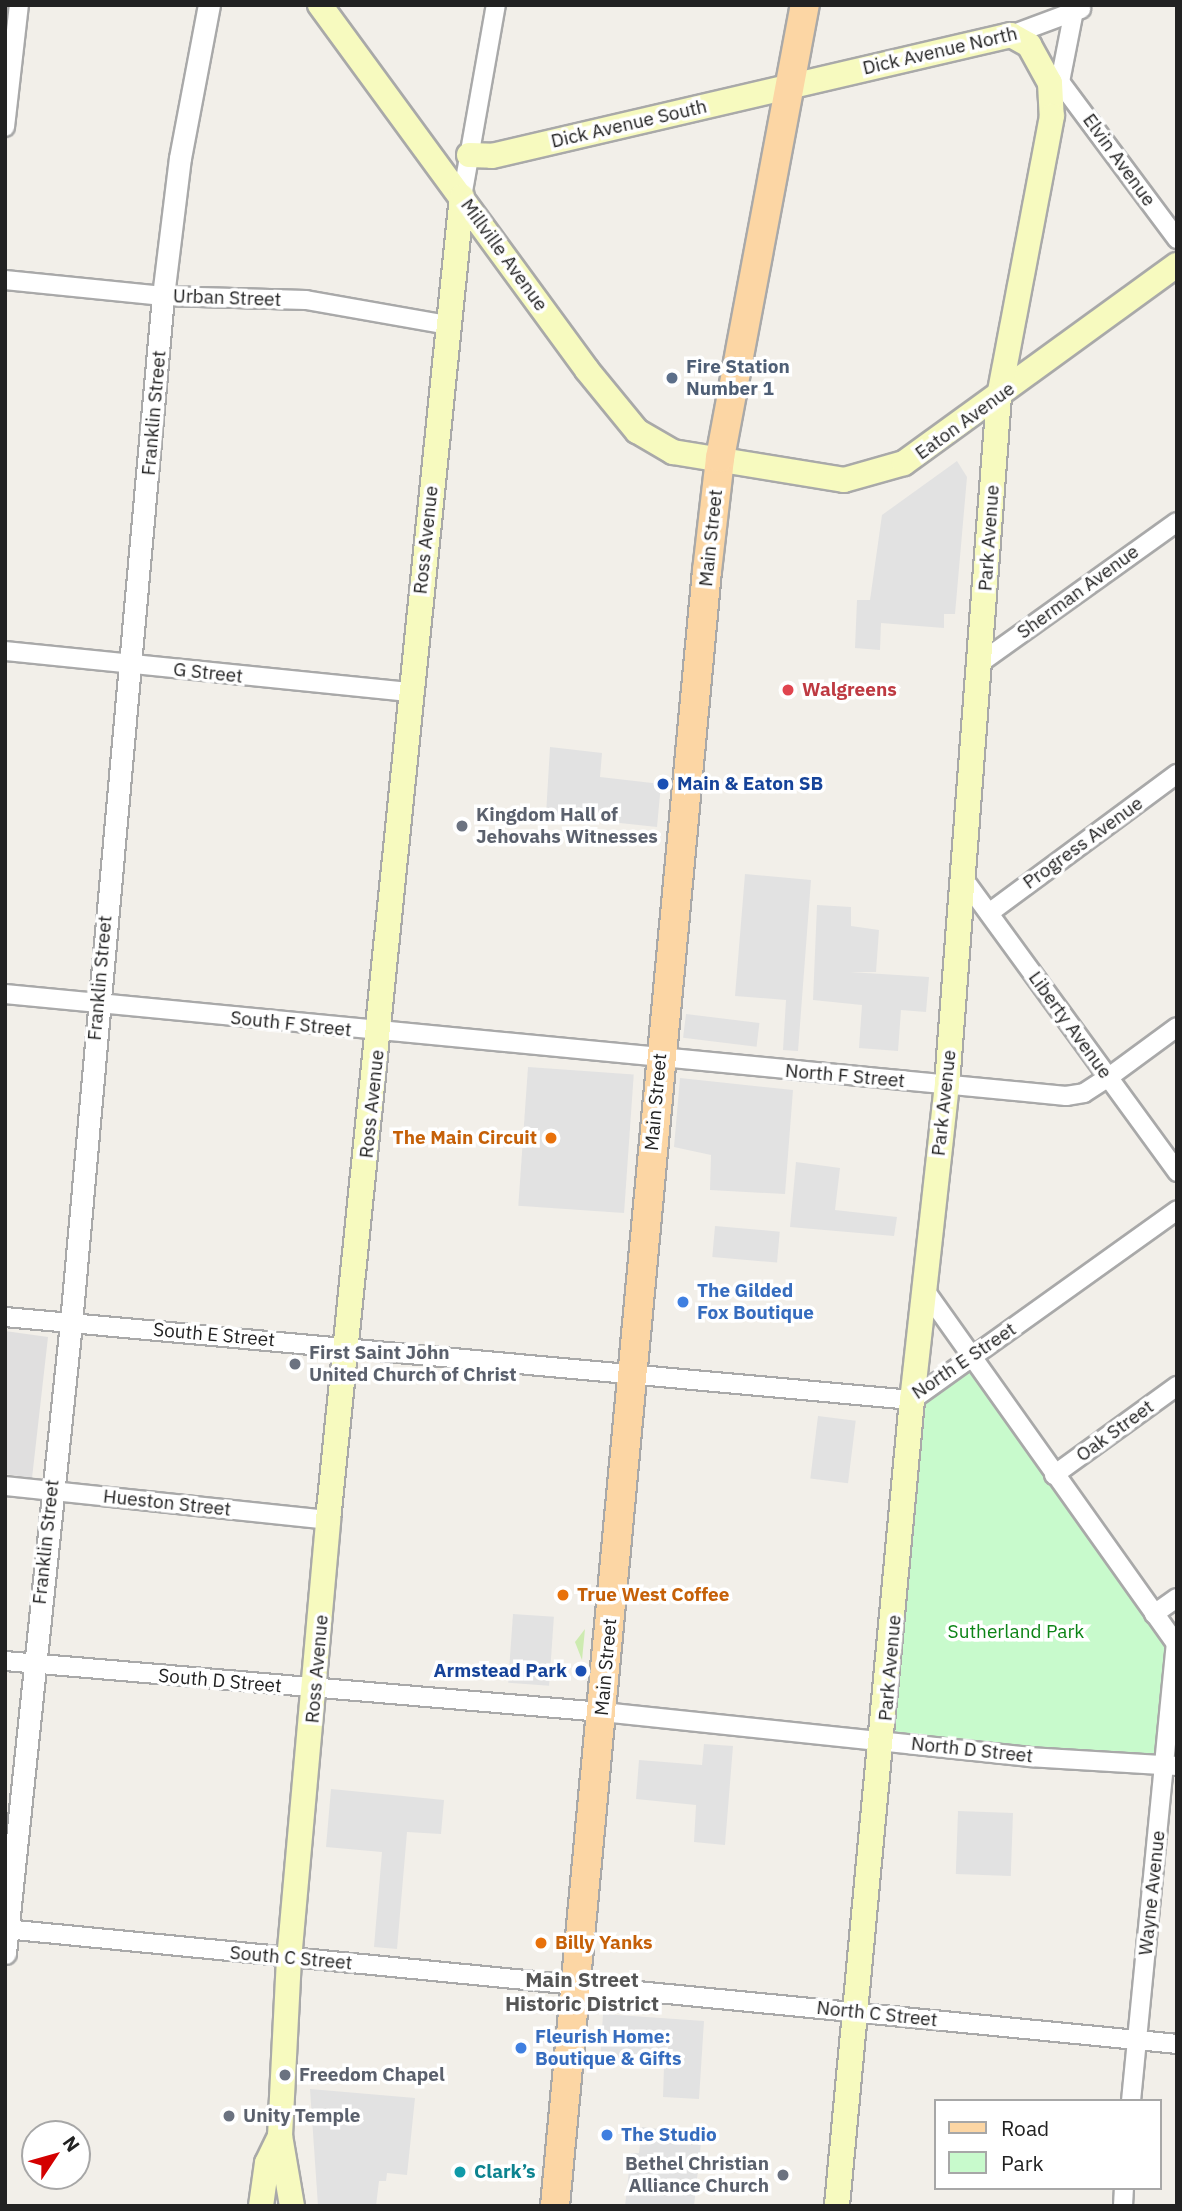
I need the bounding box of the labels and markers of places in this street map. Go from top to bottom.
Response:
place label: Fire Station Number 1 [686,356,790,400]
marker: Fire Station Number 1 [664,370,680,386]
place label: Walgreens [802,679,897,701]
marker: Walgreens [780,682,796,698]
place label: Main & Eaton SB [677,773,823,795]
marker: Main & Eaton SB [655,776,671,792]
place label: Kingdom Hall of Jehovahs Witnesses [476,804,658,848]
marker: Kingdom Hall of Jehovahs Witnesses [454,818,470,834]
place label: The Main Circuit [393,1127,537,1149]
marker: The Main Circuit [543,1130,559,1146]
place label: The Gilded Fox Boutique [697,1280,814,1324]
marker: The Gilded Fox Boutique [675,1294,691,1310]
place label: First Saint John United Church of Christ [309,1342,517,1386]
marker: First Saint John United Church of Christ [287,1356,303,1372]
place label: True West Coffee [577,1584,729,1606]
marker: True West Coffee [555,1587,571,1603]
place label: Armstead Park [434,1660,567,1682]
marker: Armstead Park [573,1663,589,1679]
place label: Billy Yanks [555,1932,653,1954]
marker: Billy Yanks [533,1935,549,1951]
place label: Fleurish Home: Boutique & Gifts [535,2026,681,2070]
marker: Fleurish Home: Boutique & Gifts [513,2040,529,2056]
place label: Freedom Chapel [299,2064,445,2086]
marker: Freedom Chapel [277,2067,293,2083]
place label: Unity Temple [243,2105,360,2127]
marker: Unity Temple [221,2108,237,2124]
place label: The Studio [621,2124,717,2146]
marker: The Studio [599,2127,615,2143]
place label: Bethel Christian Alliance Church [625,2153,769,2197]
place label: Clark’s [474,2161,536,2183]
marker: Clark’s [452,2164,468,2180]
marker: Bethel Christian Alliance Church [775,2167,791,2183]

